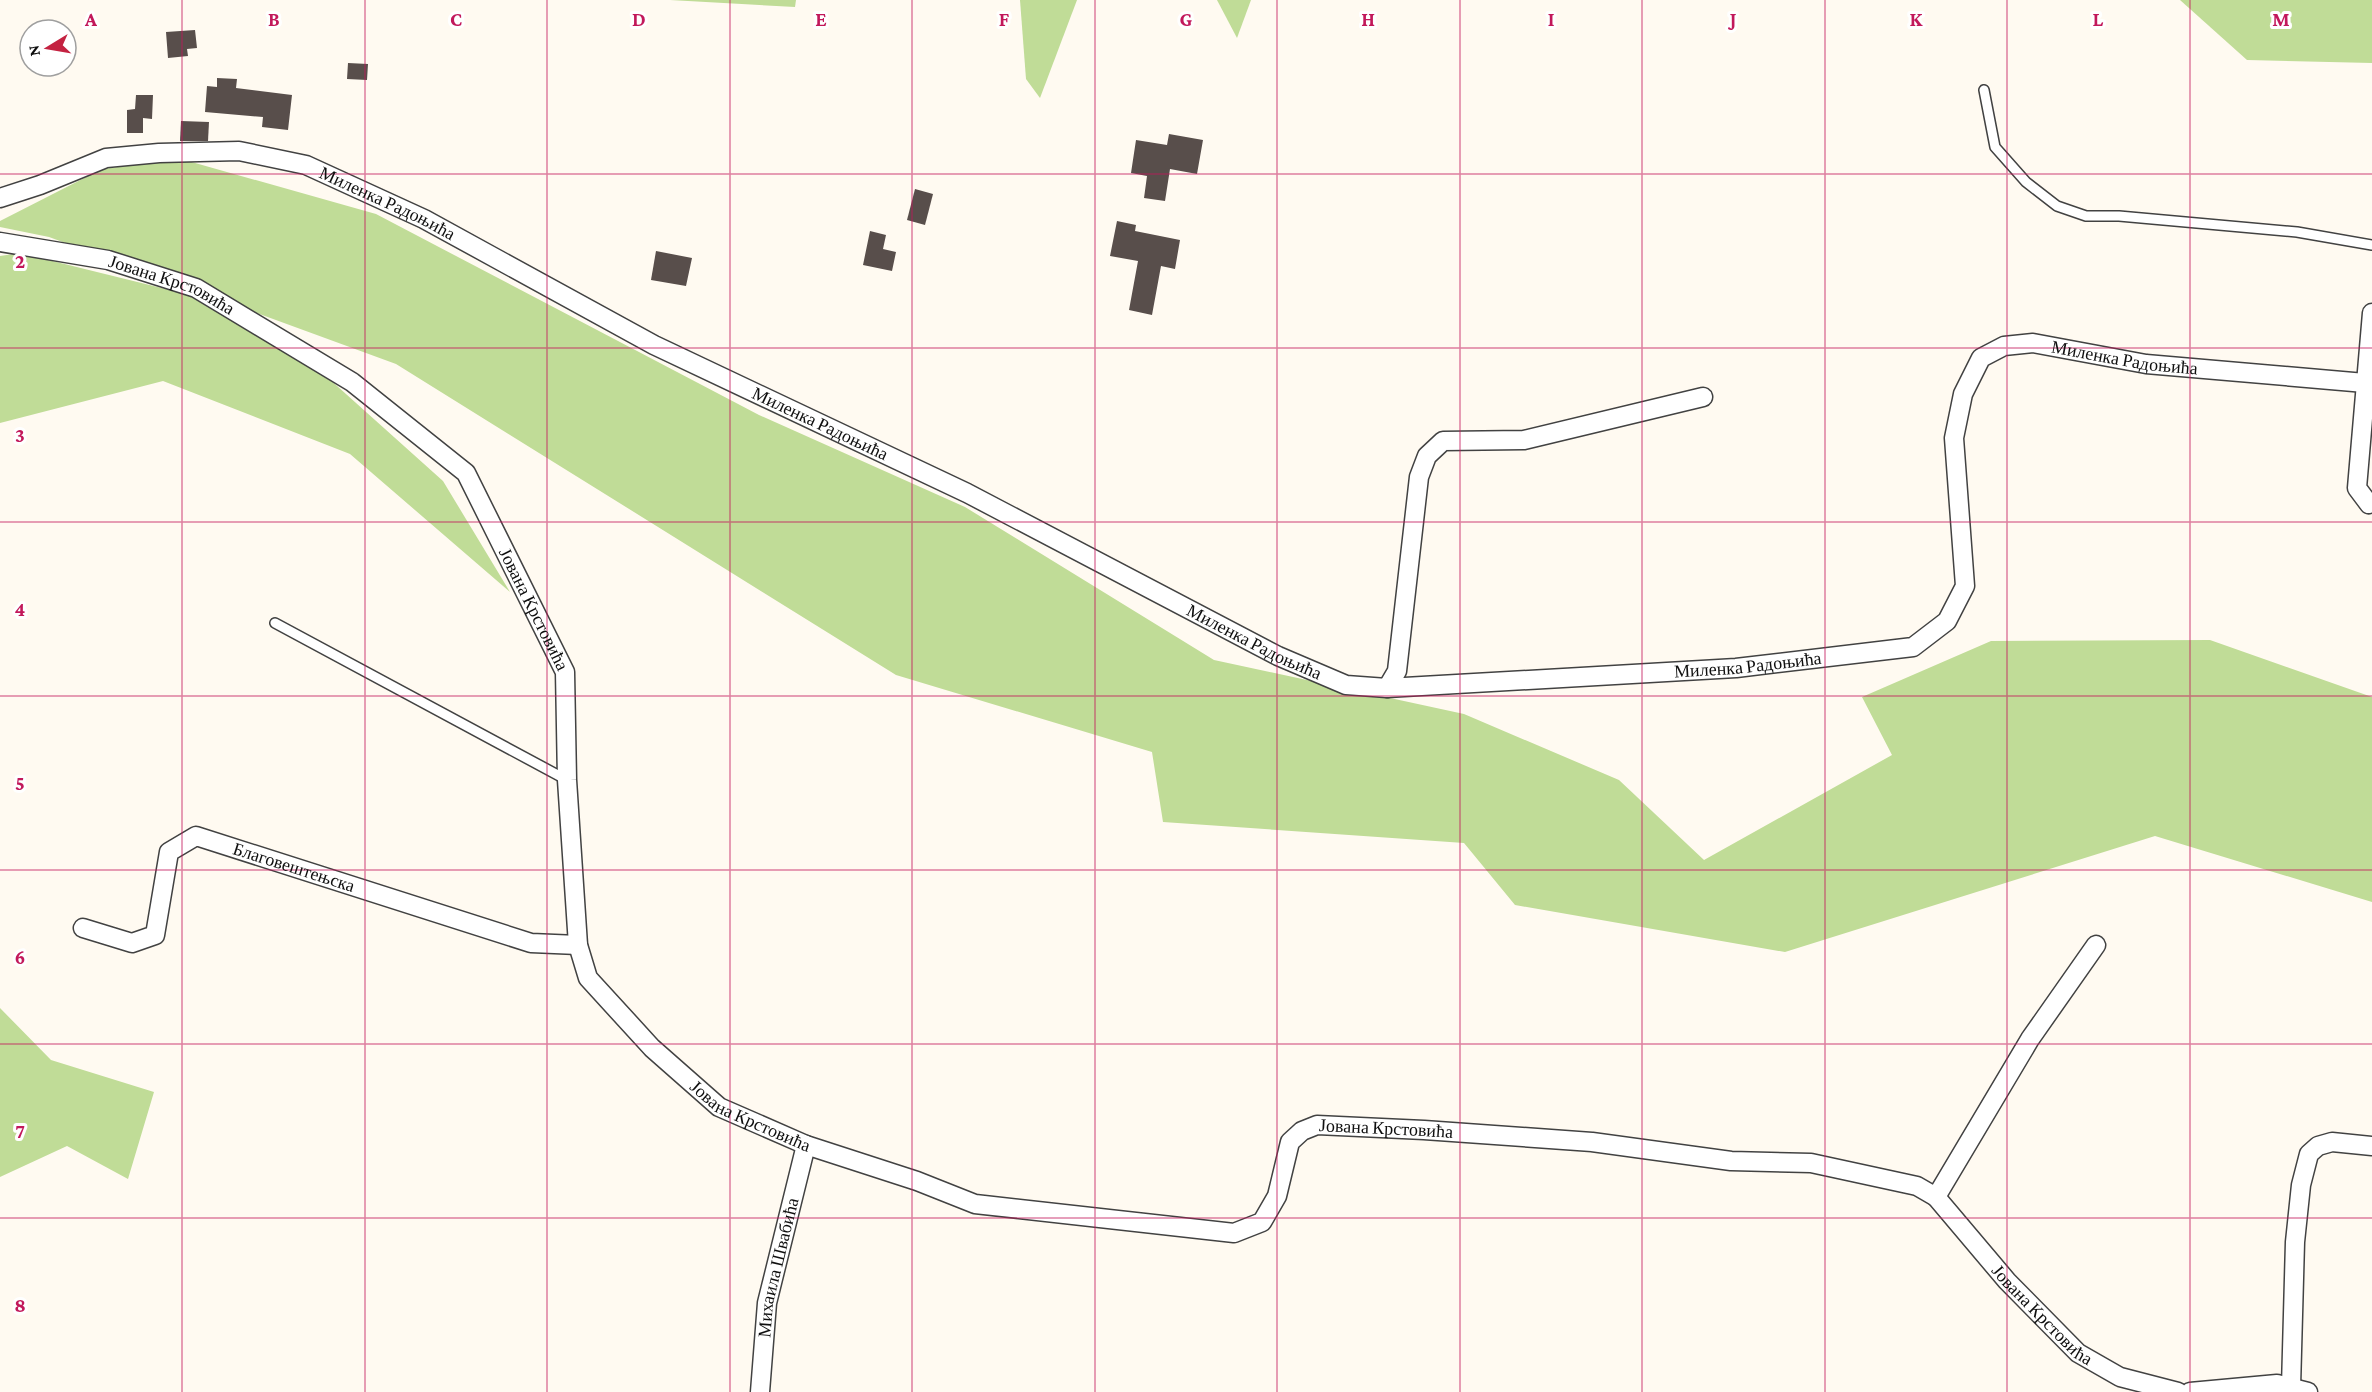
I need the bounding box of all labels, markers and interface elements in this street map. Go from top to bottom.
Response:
text: A [84,8,98,30]
text: B [268,8,280,30]
text: C [450,8,462,30]
text: D [632,8,646,30]
text: E [815,8,827,30]
text: F [999,8,1010,30]
text: G [1180,8,1193,30]
text: H [1361,8,1375,30]
text: I [1548,8,1555,30]
text: J [1728,8,1737,30]
text: K [1910,8,1924,30]
text: L [2093,8,2104,30]
text: M [2272,8,2290,30]
north arrow [18,18,78,78]
text: N [24,44,43,58]
street label: Миленка Радоњића [316,163,459,244]
text: 2 [15,250,25,272]
street label: Јована Крстовића [106,251,238,319]
street label: Миленка Радоњића [2050,337,2199,378]
street label: Миленка Радоњића [749,383,891,464]
text: 3 [15,424,25,446]
street label: Јована Крстовића [495,545,573,674]
text: 4 [15,598,26,620]
street label: Миленка Радоњића [1184,600,1325,683]
street label: Миленка Радоњића [1673,648,1823,682]
text: 5 [15,772,25,794]
street label: Благовештењска [231,838,357,896]
text: 6 [15,946,25,968]
street label: Јована Крстовића [686,1076,813,1156]
street label: Јована Крстовића [1319,1115,1454,1142]
text: 7 [15,1120,25,1142]
street label: Михаила Швабића [754,1196,803,1338]
street label: Јована Крстовића [1988,1261,2096,1369]
text: 8 [14,1294,26,1316]

